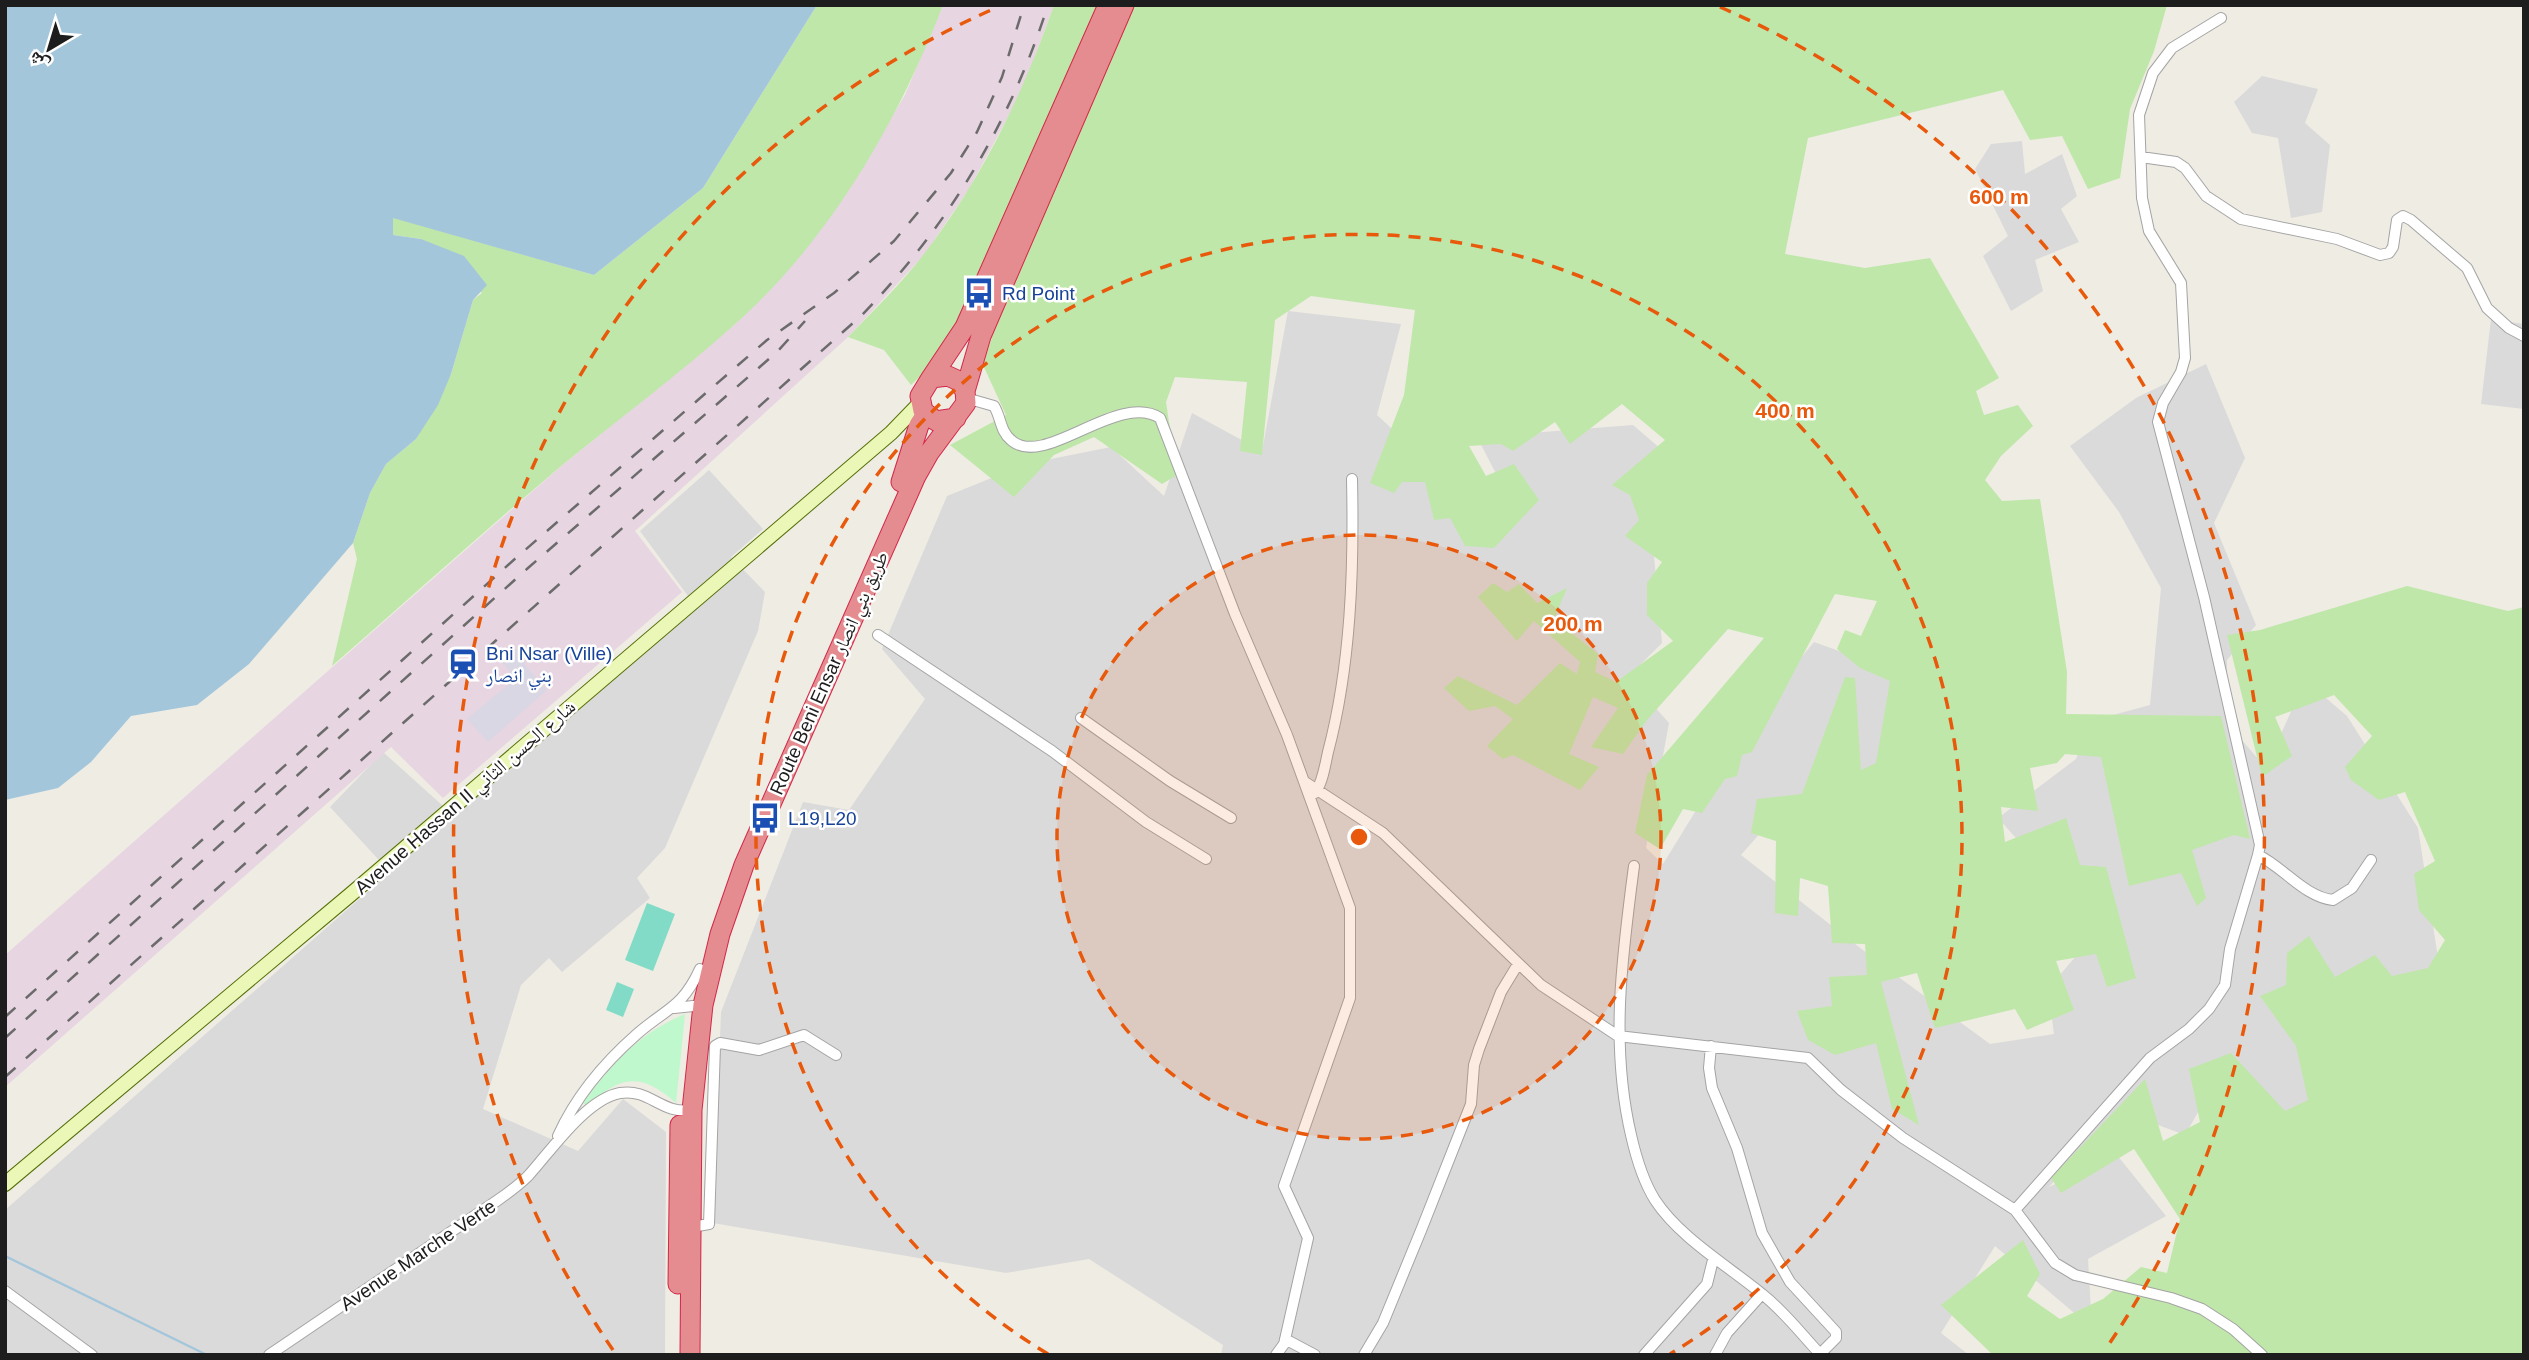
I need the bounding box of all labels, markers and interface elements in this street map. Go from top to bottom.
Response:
north arrow [14,14,84,84]
text: ش [24,47,54,76]
text: 600 m [1969,185,2029,208]
bus stop icon: Rd Point [962,276,996,310]
place label: Rd Point [1002,283,1076,304]
text: 400 m [1755,399,1815,422]
street label: Route Beni Ensar طريق بني انصار [766,548,897,800]
text: 200 m [1543,612,1603,635]
place label: Bni Nsar (Ville) بني انصار [485,643,612,690]
station icon: Bni Nsar (Ville) بني انصار [446,647,480,681]
street label: Avenue Hassan II شارع الحسن الثاني [351,696,583,902]
bus stop icon: L19,L20 [748,801,782,835]
place label: L19,L20 [788,808,857,829]
centre of rings [1347,825,1371,849]
street label: Avenue Marche Verte [337,1195,499,1315]

